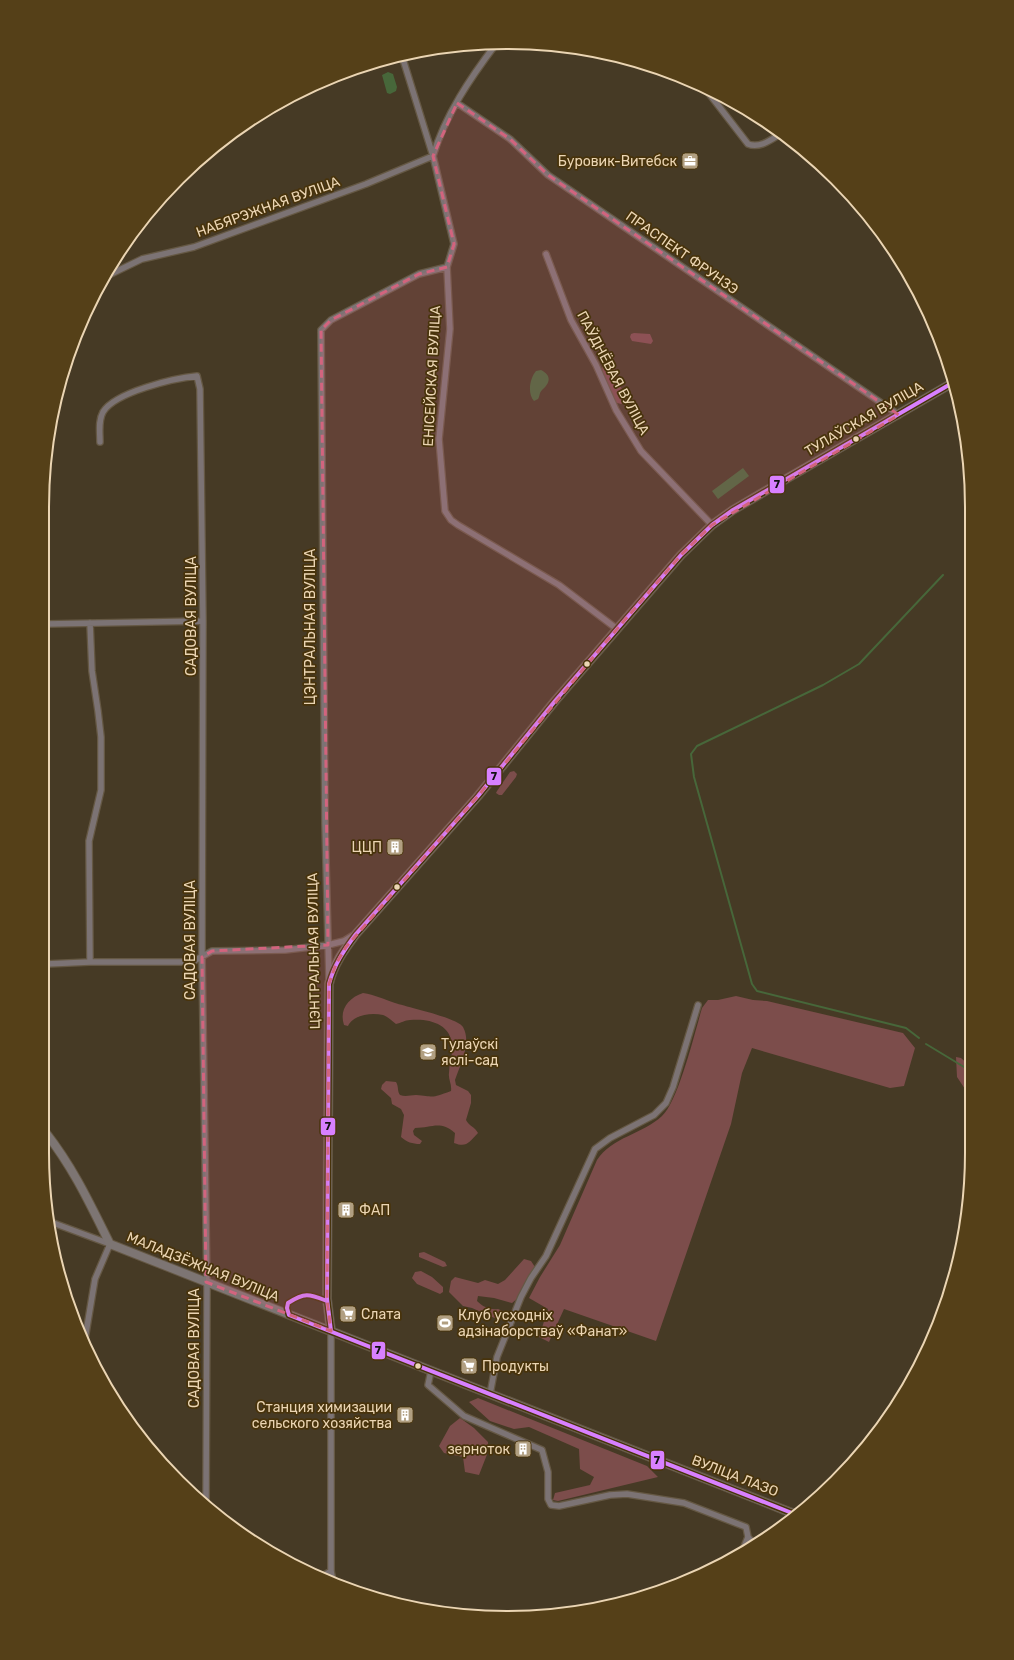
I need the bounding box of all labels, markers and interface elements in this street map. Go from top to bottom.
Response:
office icon: Буровик-Витебск [680,151,700,171]
place label: Буровик-Витебск [558,153,677,170]
street label: НАБЯРЭЖНАЯ ВУЛІЦА [194,173,343,241]
street label: ПРАСПЕКТ ФРУНЗЭ [622,208,742,298]
street label: ЕНІСЕЙСКАЯ ВУЛІЦА [419,304,444,447]
street label: ПАЎДНЁВАЯ ВУЛІЦА [573,308,654,438]
street label: ТУЛАЎСКАЯ ВУЛІЦА [801,377,927,460]
unlabelled marker [851,434,861,444]
line badge: 7 [769,475,785,494]
text: 7 [774,478,781,491]
street label: ЦЭНТРАЛЬНАЯ ВУЛІЦА [302,548,319,705]
street label: САДОВАЯ ВУЛІЦА [183,555,200,676]
unlabelled marker [582,659,592,669]
line badge: 7 [486,767,502,786]
text: 7 [491,770,498,783]
building icon: ЦЦП [385,837,405,857]
place label: ЦЦП [351,839,382,856]
street label: ЦЭНТРАЛЬНАЯ ВУЛІЦА [304,872,324,1029]
street label: САДОВАЯ ВУЛІЦА [182,879,199,1000]
unlabelled marker [392,882,402,892]
place label: Тулаўскі яслі-сад [441,1036,499,1069]
school or university icon: Тулаўскі яслі-сад [418,1042,438,1062]
line badge: 7 [320,1117,336,1136]
text: 7 [325,1120,332,1133]
building icon: ФАП [336,1200,356,1220]
place label: ФАП [359,1202,390,1219]
street label: МАЛАДЗЁЖНАЯ ВУЛІЦА [124,1228,283,1306]
street label: САДОВАЯ ВУЛІЦА [186,1287,203,1408]
supermarket icon: Слата [338,1304,358,1324]
place label: Слата [361,1306,401,1323]
place label: Клуб усходніх адзінаборстваў «Фанат» [458,1307,627,1340]
sports icon: Клуб усходніх адзінаборстваў «Фанат» [435,1313,455,1333]
line badge: 7 [371,1341,386,1360]
text: 7 [375,1344,382,1357]
supermarket icon: Продукты [459,1356,479,1376]
place label: Продукты [482,1358,549,1375]
unlabelled marker [413,1361,423,1371]
place label: Станция химизации сельского хозяйства [252,1399,392,1432]
building icon: Станция химизации сельского хозяйства [395,1405,415,1425]
building icon: зерноток [513,1439,533,1459]
place label: зерноток [447,1441,510,1458]
line badge: 7 [650,1450,665,1470]
street label: ВУЛІЦА ЛАЗО [689,1452,781,1500]
text: 7 [654,1454,661,1467]

